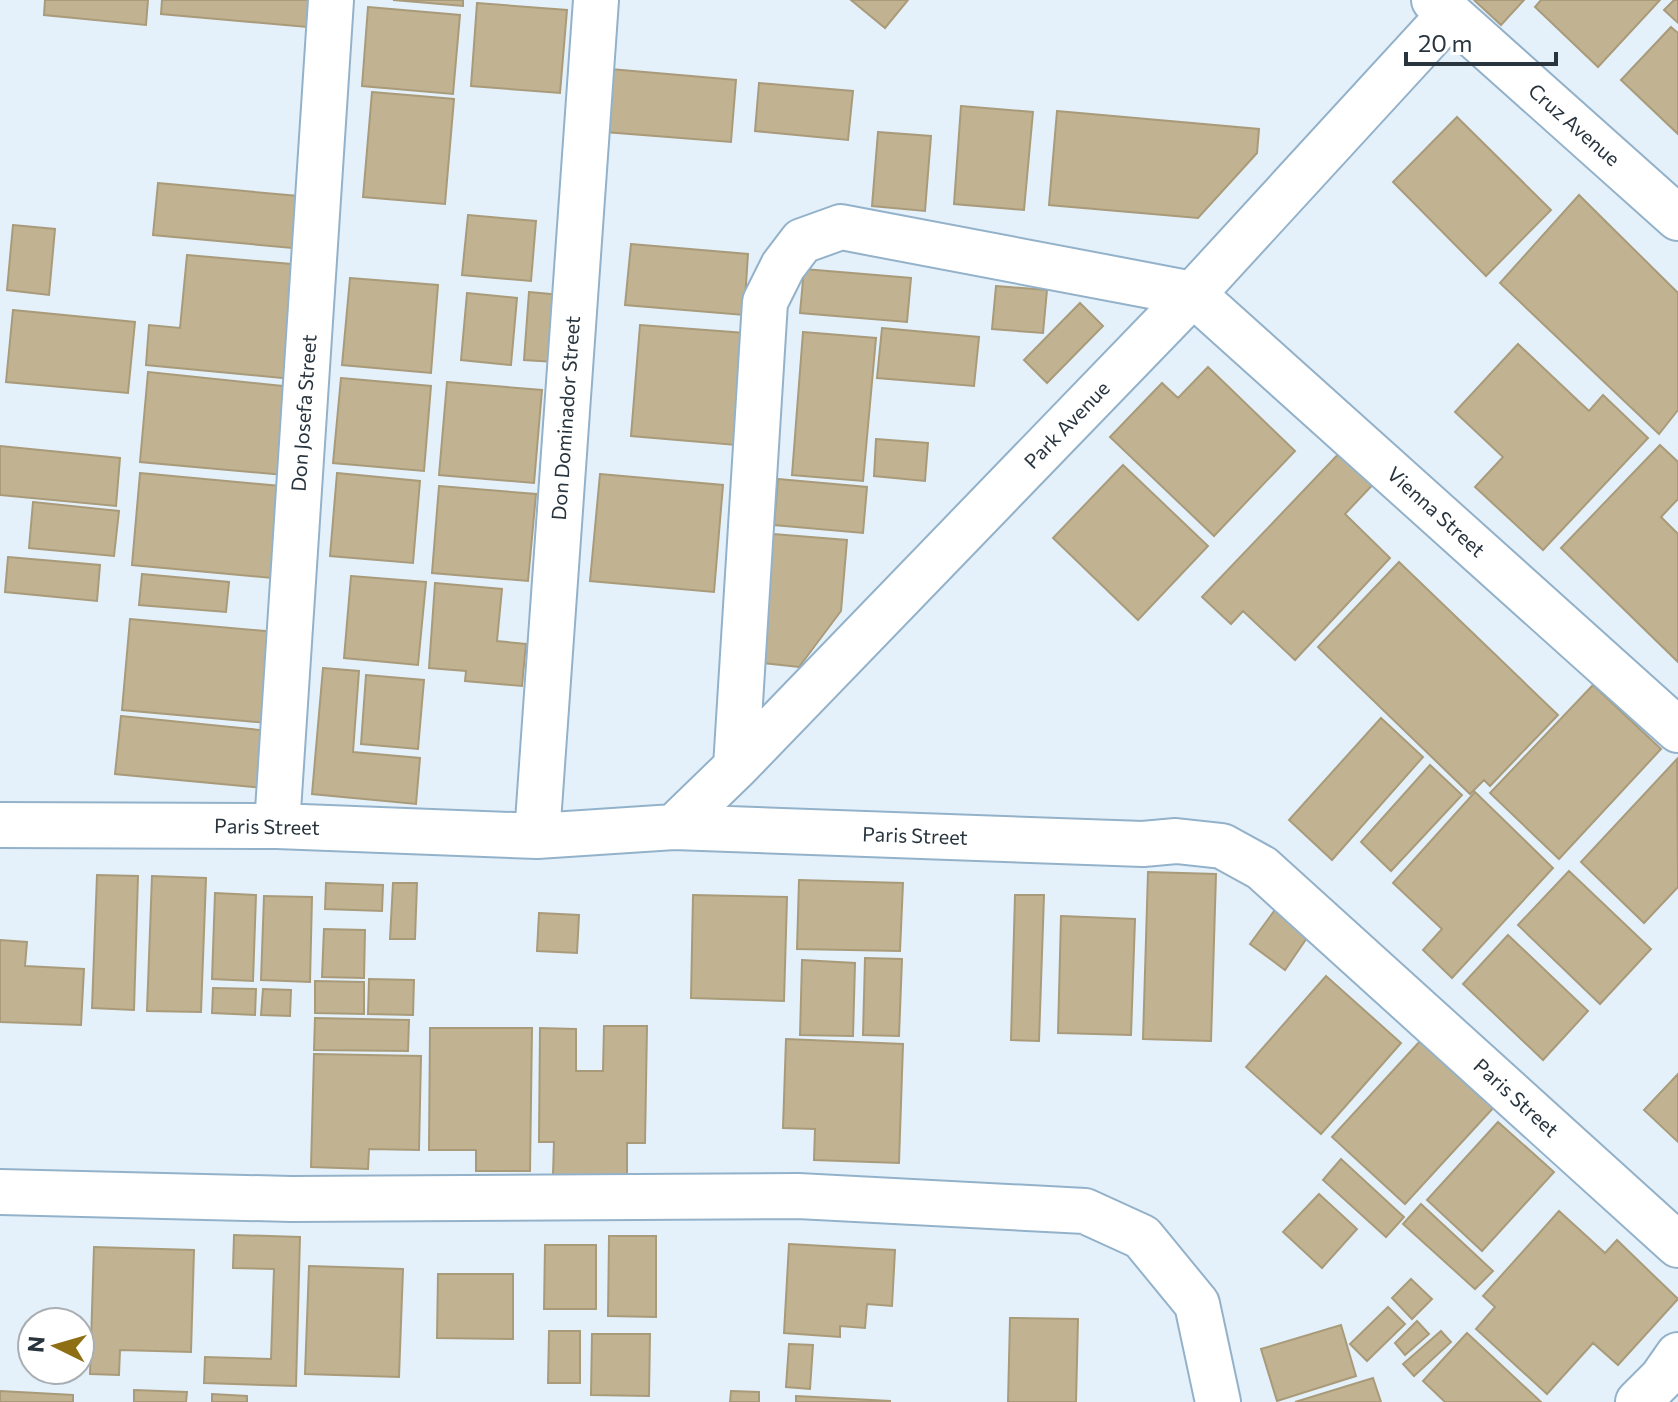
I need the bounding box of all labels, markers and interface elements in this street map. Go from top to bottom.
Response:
scale bar [1406,16,1556,66]
text: 20 m [1418,28,1472,57]
street label: Cruz Avenue [1524,78,1625,170]
street label: Don Dominador Street [546,315,584,521]
street label: Don Josefa Street [286,333,320,492]
street label: Park Avenue [1019,376,1114,473]
street label: Vienna Street [1383,461,1490,561]
street label: Paris Street [214,813,320,839]
street label: Paris Street [862,821,968,849]
street label: Paris Street [1469,1053,1564,1142]
north arrow [16,1306,96,1386]
text: N [21,1335,50,1354]

